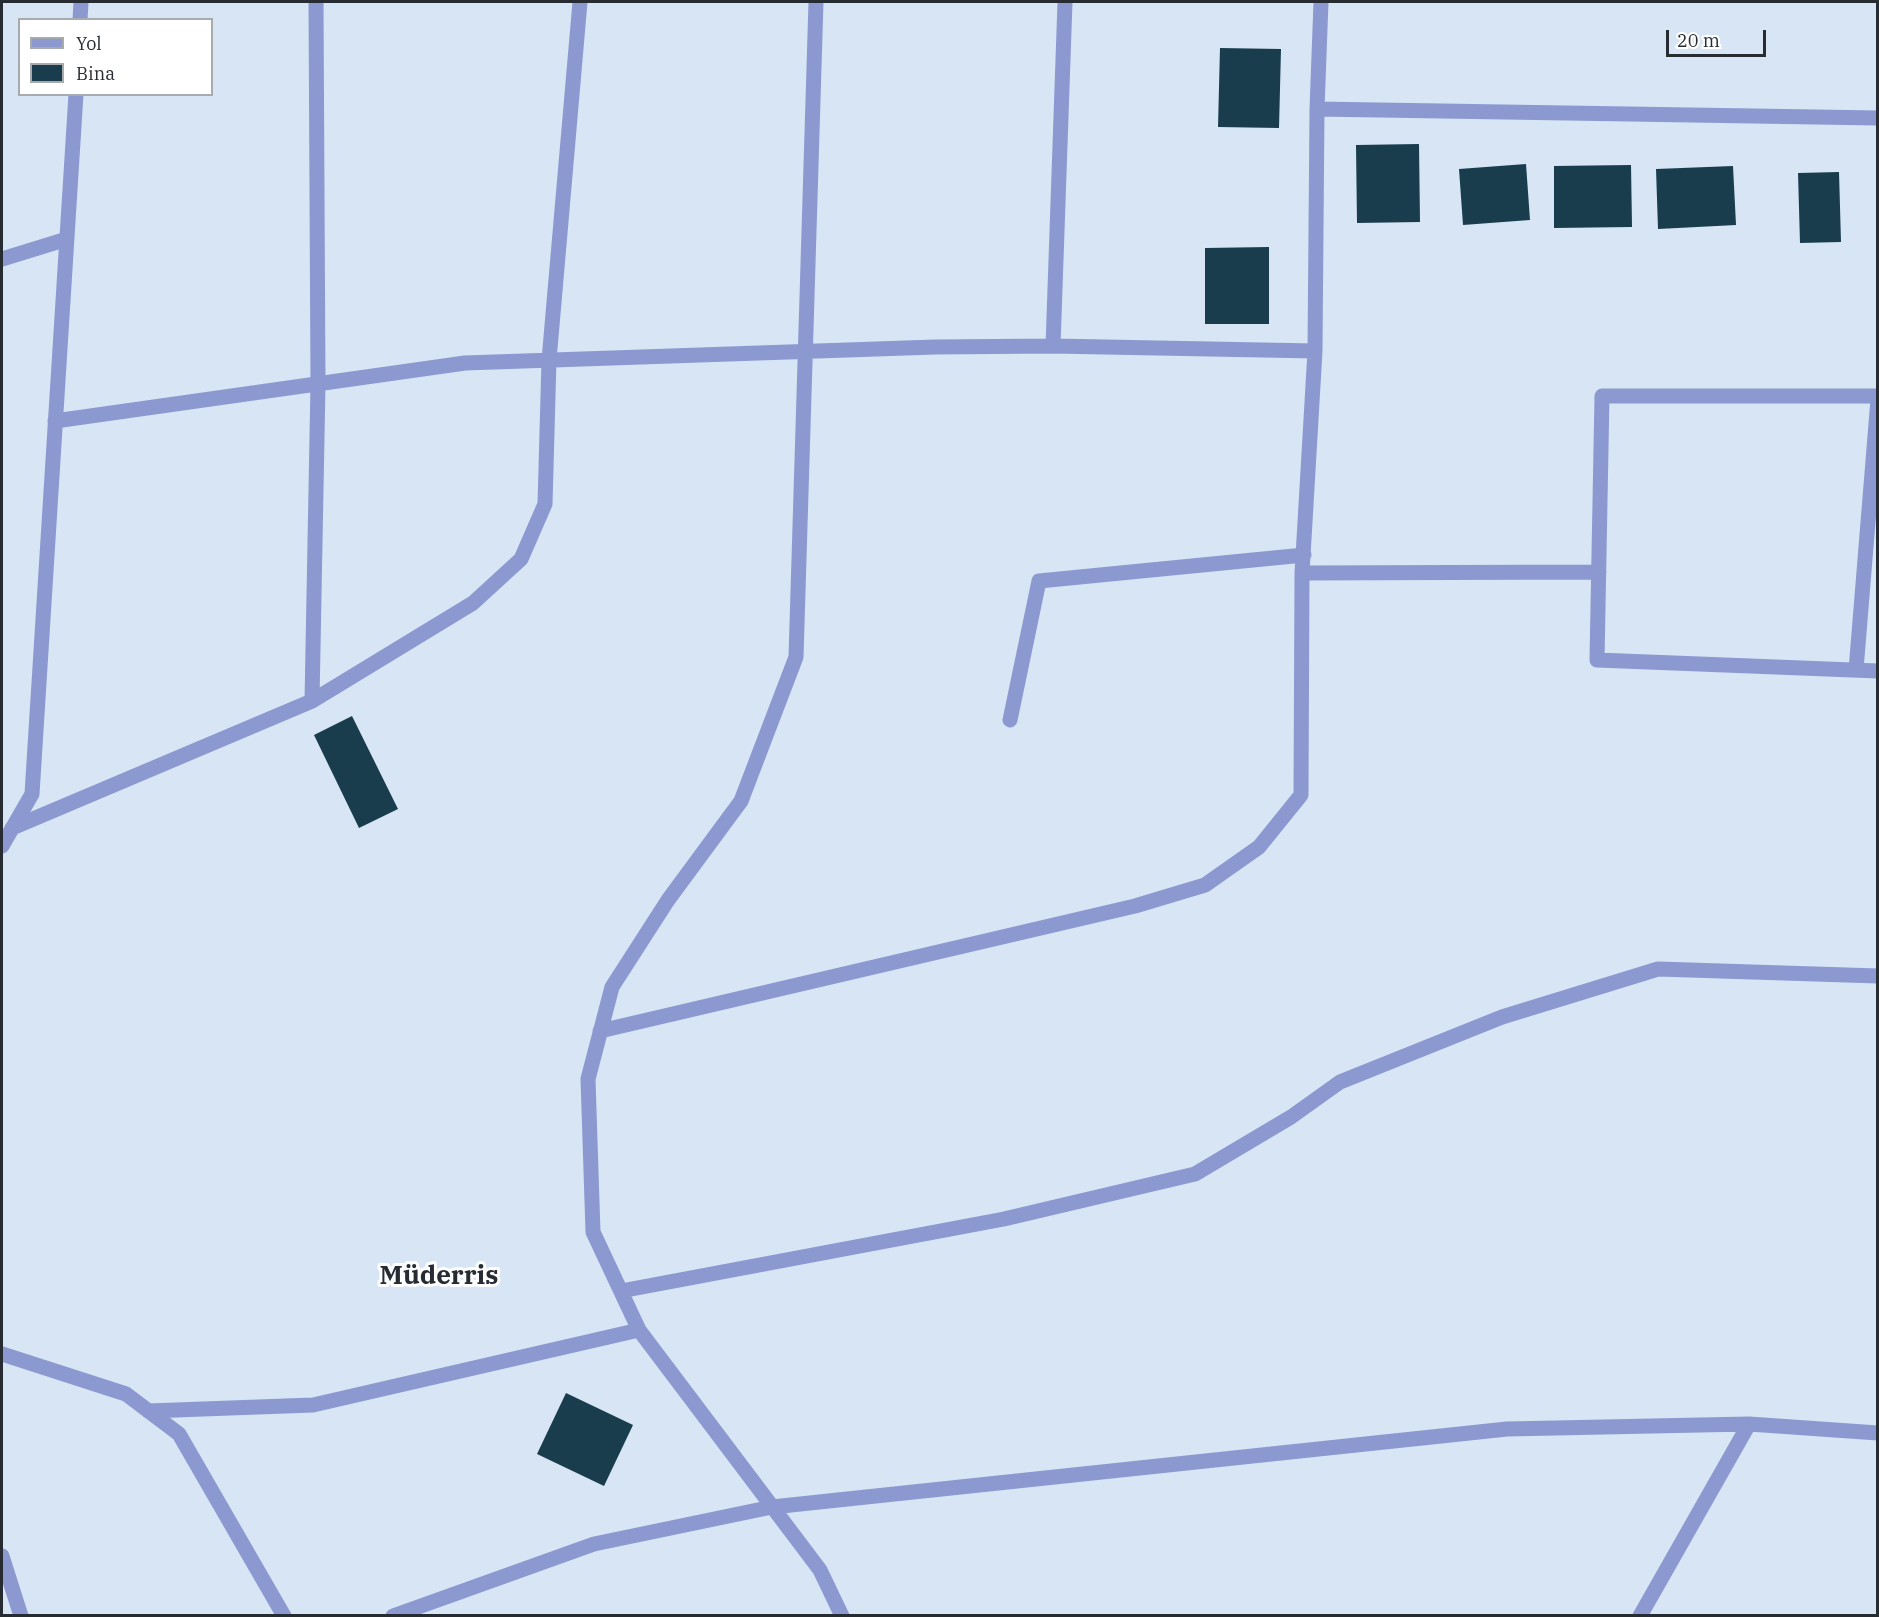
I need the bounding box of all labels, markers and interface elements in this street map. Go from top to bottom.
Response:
legend [18,18,213,96]
scale bar [1669,18,1770,56]
text: 20 m [1677,29,1720,52]
text: Yol [76,32,102,55]
text: Bina [76,62,115,85]
district label: Müderris [380,1260,498,1292]

